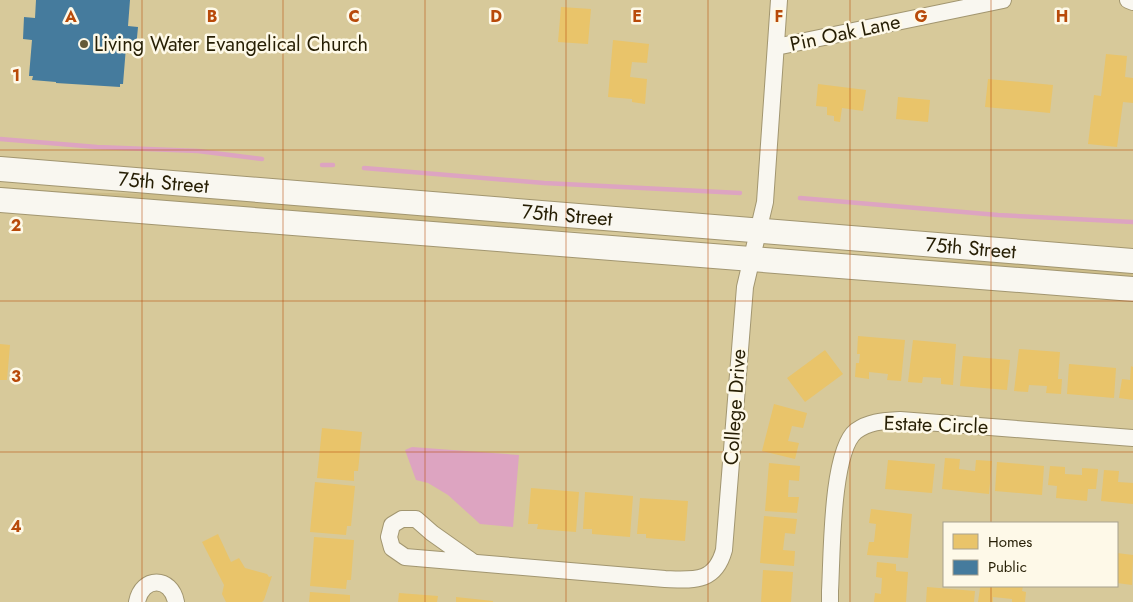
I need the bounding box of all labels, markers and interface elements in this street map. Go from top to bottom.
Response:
text: A [64,5,77,28]
text: B [207,5,217,28]
text: C [348,5,360,28]
text: D [490,5,502,28]
text: E [632,5,642,28]
text: F [775,5,783,28]
text: G [914,5,928,28]
text: H [1056,5,1068,28]
street label: Pin Oak Lane [787,7,903,59]
place label: Living Water Evangelical Church [94,30,368,59]
marker: Living Water Evangelical Church [78,38,90,50]
text: 1 [12,64,20,87]
street label: 75th Street [117,164,210,200]
street label: 75th Street [521,197,614,233]
text: 2 [11,214,21,237]
street label: 75th Street [924,230,1017,266]
street label: College Drive [716,348,754,466]
text: 3 [11,365,21,388]
street label: Estate Circle [883,409,989,441]
text: 4 [10,515,22,538]
legend [943,522,1118,587]
text: Homes [988,531,1032,553]
text: Public [988,556,1027,578]

